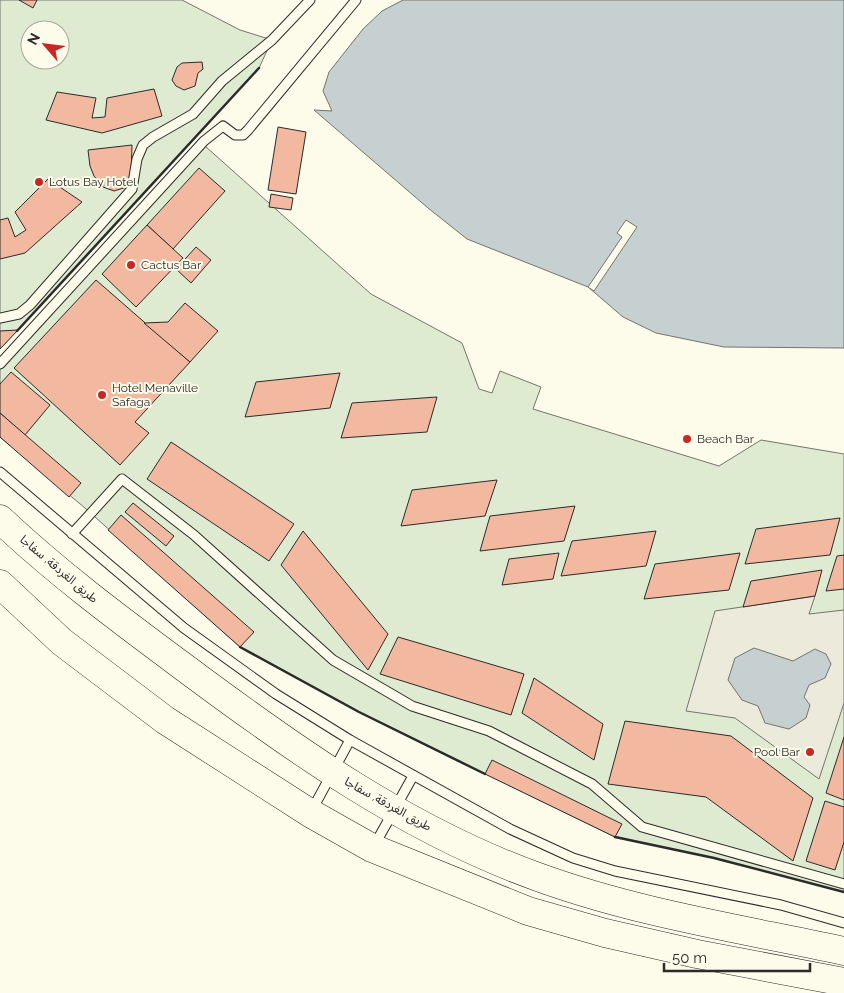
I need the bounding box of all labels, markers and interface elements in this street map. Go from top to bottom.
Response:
north arrow [20,20,70,70]
text: N [24,30,43,47]
place label: Lotus Bay Hotel [49,175,137,189]
marker: Lotus Bay Hotel [33,176,45,188]
place label: Cactus Bar [141,258,202,272]
marker: Cactus Bar [125,259,137,271]
place label: Hotel Menaville Safaga [112,381,198,409]
marker: Hotel Menaville Safaga [96,389,108,401]
place label: Beach Bar [697,432,755,446]
marker: Beach Bar [681,433,693,445]
street label: طريق الغردقة, سفاجا [16,532,101,606]
place label: Pool Bar [754,745,801,759]
marker: Pool Bar [804,746,816,758]
street label: طريق الغردقة, سفاجا [341,774,434,835]
scale bar [664,940,810,972]
text: 50 m [672,949,707,967]

